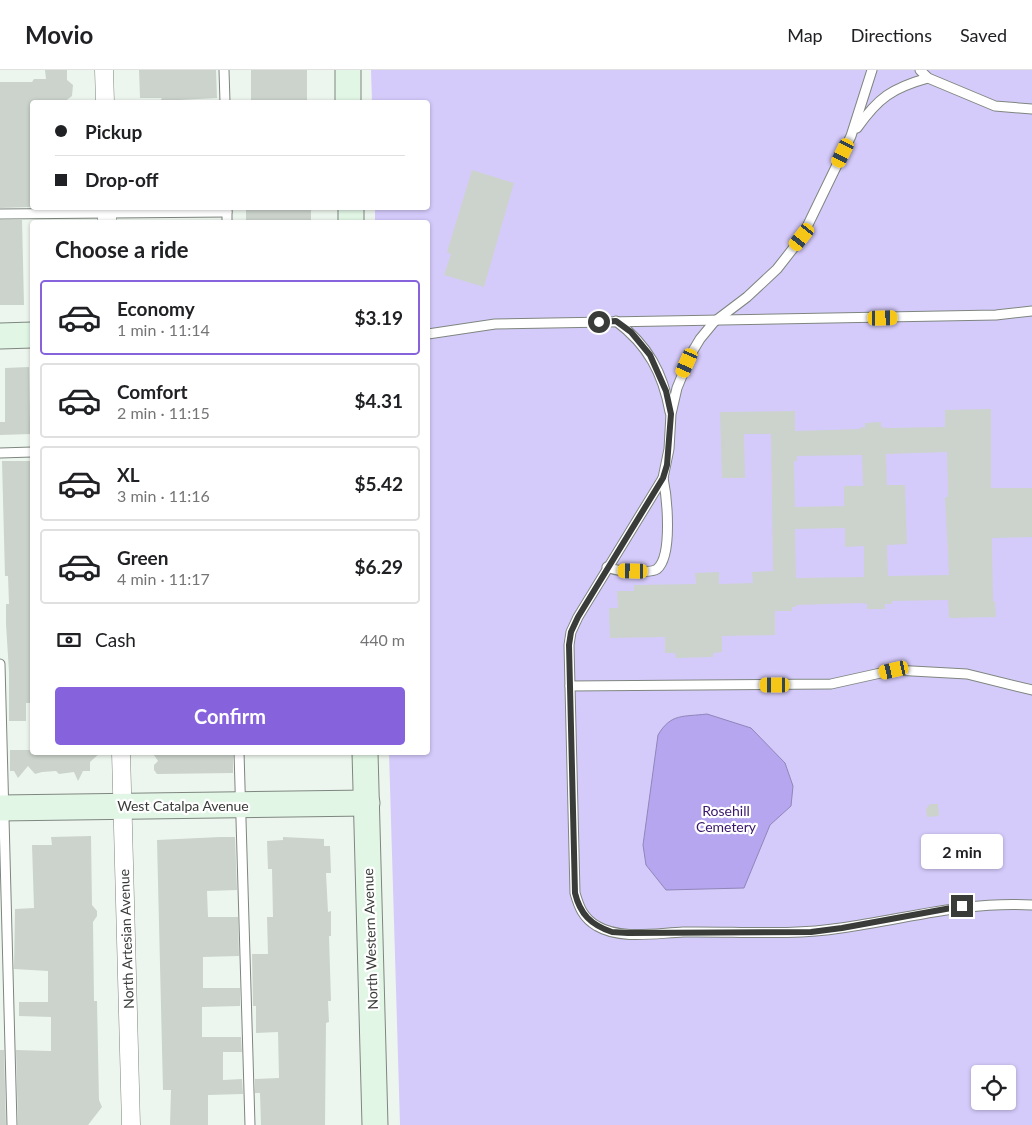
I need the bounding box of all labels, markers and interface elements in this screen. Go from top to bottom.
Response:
text: Movio [25,20,93,49]
text: Map [787,24,823,46]
text: Directions [851,24,932,46]
text: Saved [960,24,1007,46]
text: Pickup [85,120,142,143]
car [829,136,856,170]
text: Drop-off [85,168,159,191]
car [786,221,817,253]
text: Choose a ride [55,236,189,263]
icon: car [57,295,102,340]
text: Economy [117,297,195,320]
text: $3.19 [354,306,403,329]
car [867,310,898,326]
route start [588,311,610,333]
text: 1 min · 11:14 [117,320,210,339]
car [674,346,699,380]
icon: car [57,378,102,423]
text: Comfort [117,380,188,403]
text: $4.31 [354,389,403,412]
text: 2 min · 11:15 [117,403,210,422]
icon: car [57,461,102,506]
text: XL [117,463,140,486]
text: $5.42 [354,472,403,495]
text: 3 min · 11:16 [117,486,210,505]
icon: car [57,544,102,589]
text: Green [117,546,168,569]
text: $6.29 [354,555,403,578]
car [617,563,648,579]
text: 4 min · 11:17 [117,569,210,588]
icon: cash [55,626,83,654]
text: Cash [95,628,136,651]
text: 440 m [360,630,405,649]
car [877,659,910,681]
car [760,678,790,693]
button: Confirm [55,687,405,745]
street label: West Catalpa Avenue [117,797,249,814]
park label: Rosehill Cemetery [696,802,757,835]
callout: 2 min [921,834,1003,868]
text: 2 min [942,842,982,861]
street label: North Western Avenue [359,868,381,1010]
street label: North Artesian Avenue [115,869,137,1009]
route end [951,895,973,917]
map controls [971,1065,1016,1110]
button: locate [971,1065,1016,1110]

